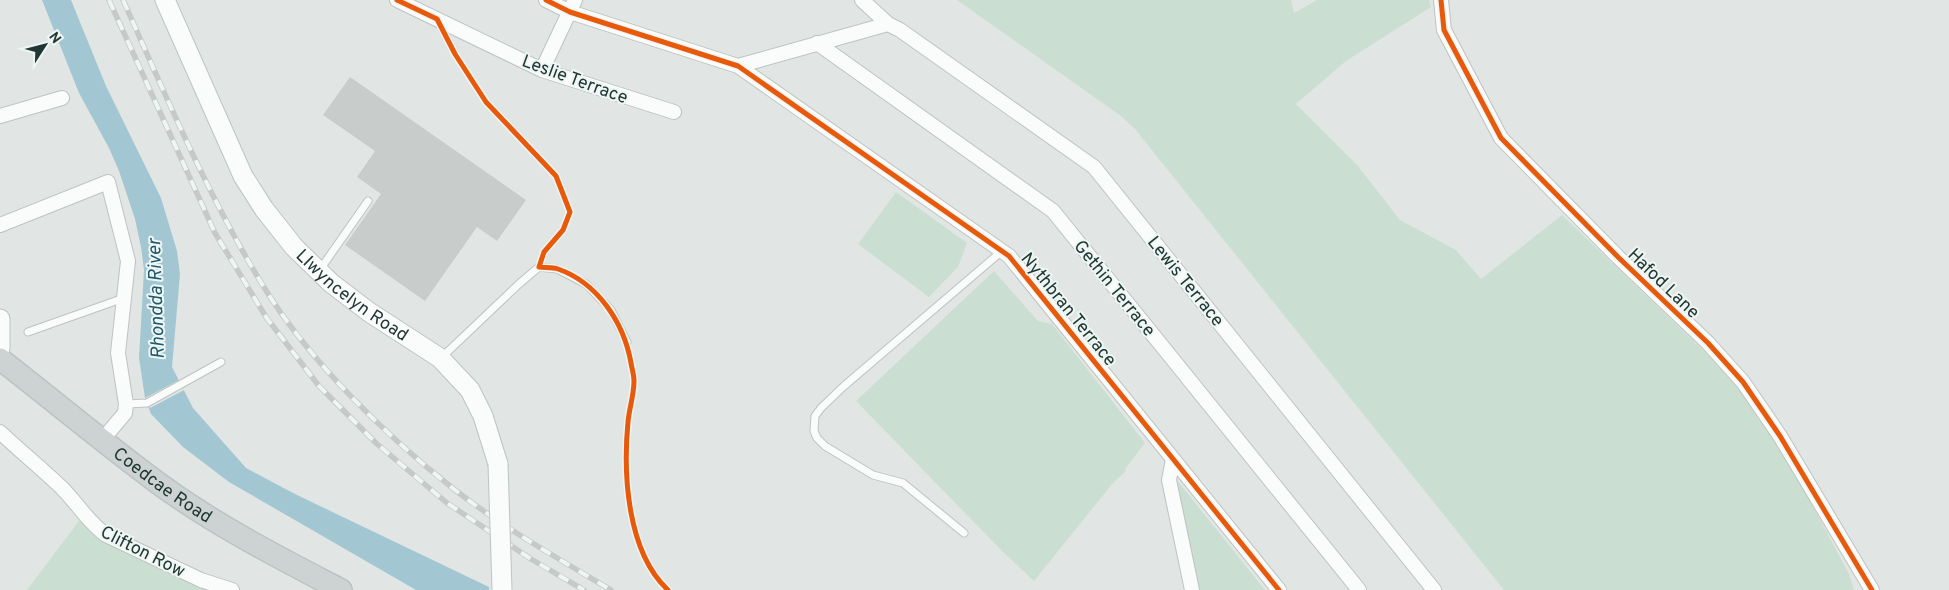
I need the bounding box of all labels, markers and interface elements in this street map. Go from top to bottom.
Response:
north arrow [20,20,70,70]
text: N [44,29,64,47]
street label: Leslie Terrace [518,51,631,110]
street label: Lewis Terrace [1141,232,1228,332]
water label: Rhondda River [143,236,171,360]
street label: Gethin Terrace [1068,236,1160,342]
street label: Hafod Lane [1622,244,1704,324]
street label: Llwyncelyn Road [290,245,412,347]
street label: Nythbran Terrace [1015,248,1121,372]
street label: Coedcae Road [108,443,216,529]
street label: Clifton Row [96,521,189,584]

